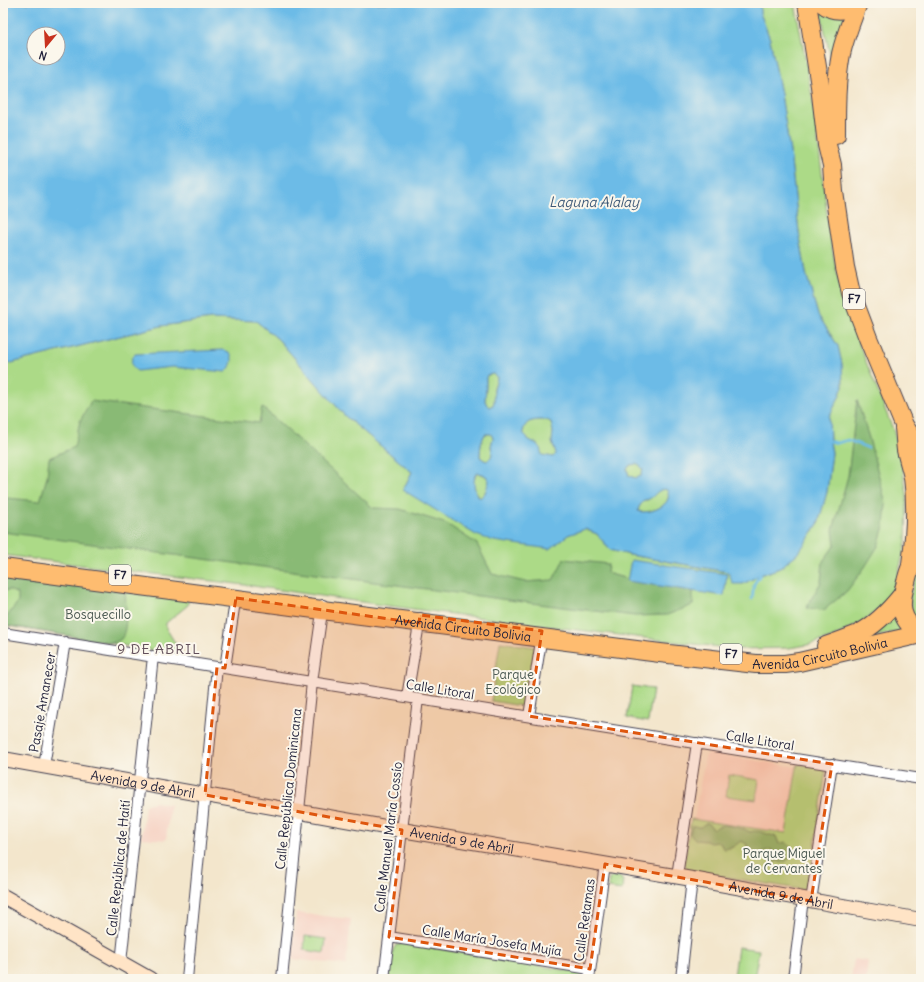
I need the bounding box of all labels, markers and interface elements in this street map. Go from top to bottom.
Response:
north arrow [26,26,66,66]
text: N [37,48,49,63]
water label: Laguna Alalay [549,193,640,211]
road number: F7 [843,289,865,309]
road number: F7 [109,565,131,585]
park label: Bosquecillo [65,606,131,623]
street label: Avenida Circuito Bolivia [394,611,532,646]
street label: Avenida Circuito Bolivia [752,634,889,673]
district label: 9 DE ABRIL [117,640,201,658]
road number: F7 [720,644,742,664]
street label: Pasaje Amanecer [25,650,60,754]
park label: Parque Ecológico [485,666,541,698]
street label: Calle Litoral [405,676,475,703]
street label: Calle República Dominicana [272,708,305,870]
street label: Calle Litoral [725,727,795,754]
street label: Calle Manuel María Cossío [371,761,406,914]
street label: Avenida 9 de Abril [89,767,196,802]
street label: Calle República de Haití [103,799,134,937]
street label: Avenida 9 de Abril [408,823,515,858]
park label: Parque Miguel de Cervantes [742,845,826,877]
street label: Calle Retamas [570,878,599,963]
street label: Avenida 9 de Abril [728,878,834,913]
street label: Calle María Josefa Mujía [421,921,563,960]

